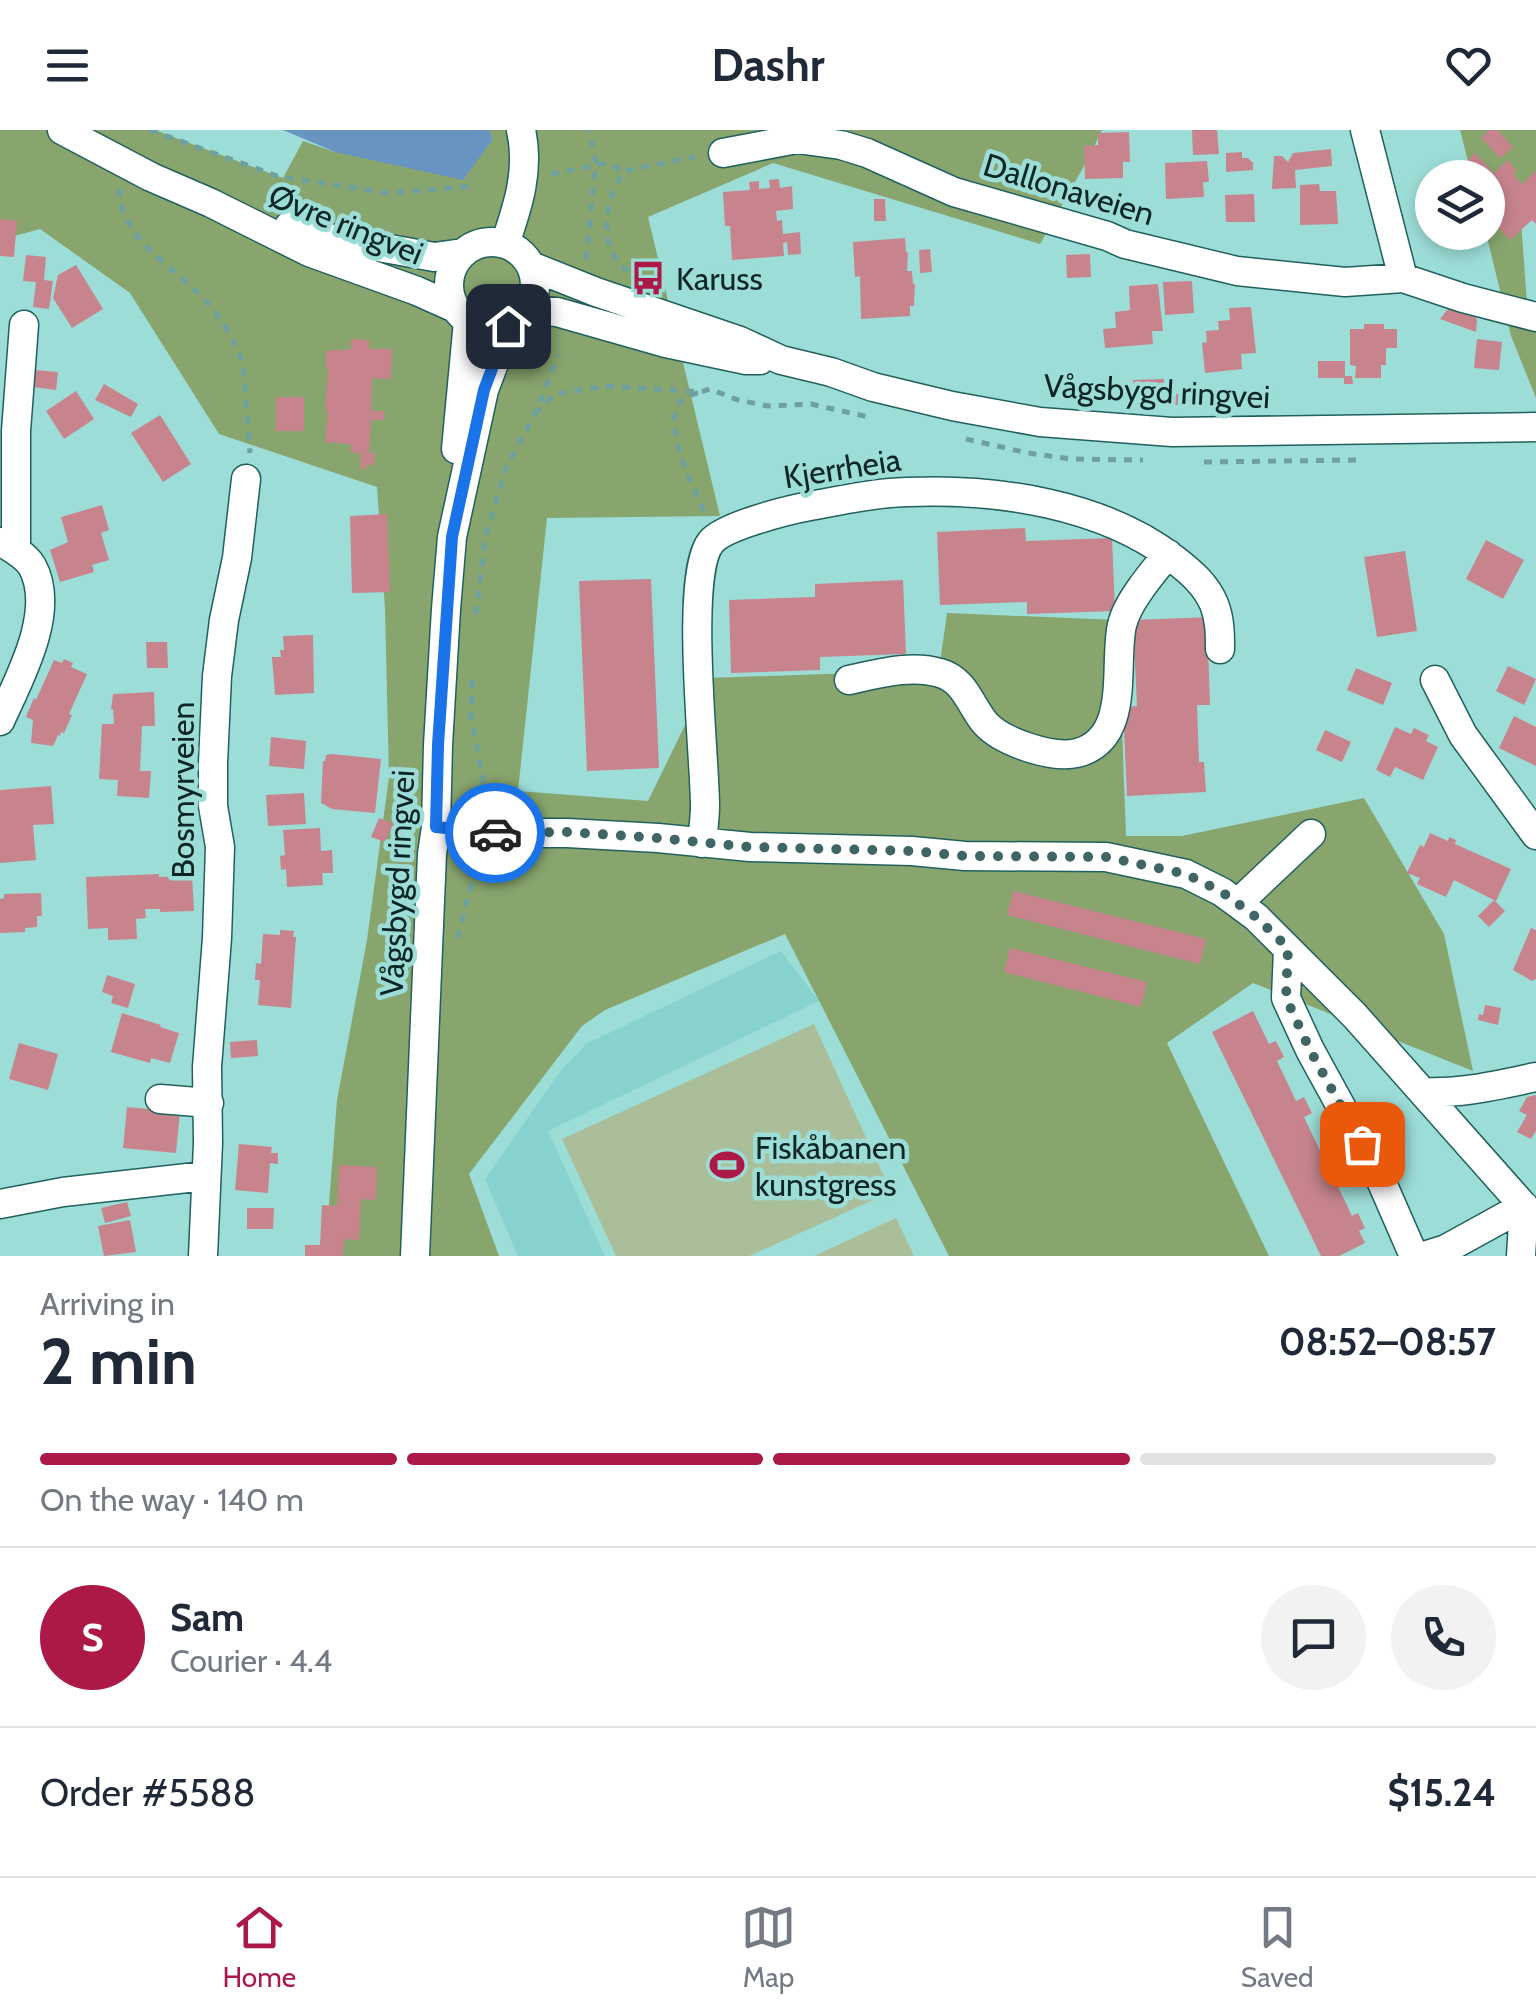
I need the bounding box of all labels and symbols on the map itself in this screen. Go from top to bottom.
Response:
street label: Dallonaveien [979,145,1159,233]
street label: Øvre ringvei [263,175,429,273]
bus stop icon: Karuss [629,259,667,297]
place label: Karuss [676,259,763,298]
pin [466,284,551,369]
street label: Vågsbygd ringvei [1043,366,1271,416]
street label: Kjerrheia [781,439,904,497]
street label: Bosmyrveien [163,702,202,878]
street label: Vågsbygd ringvei [372,769,422,997]
courier [445,783,545,883]
pin [1320,1102,1405,1187]
place label: Fiskåbanen kunstgress [755,1128,906,1204]
sports icon: Fiskåbanen kunstgress [708,1146,746,1184]

